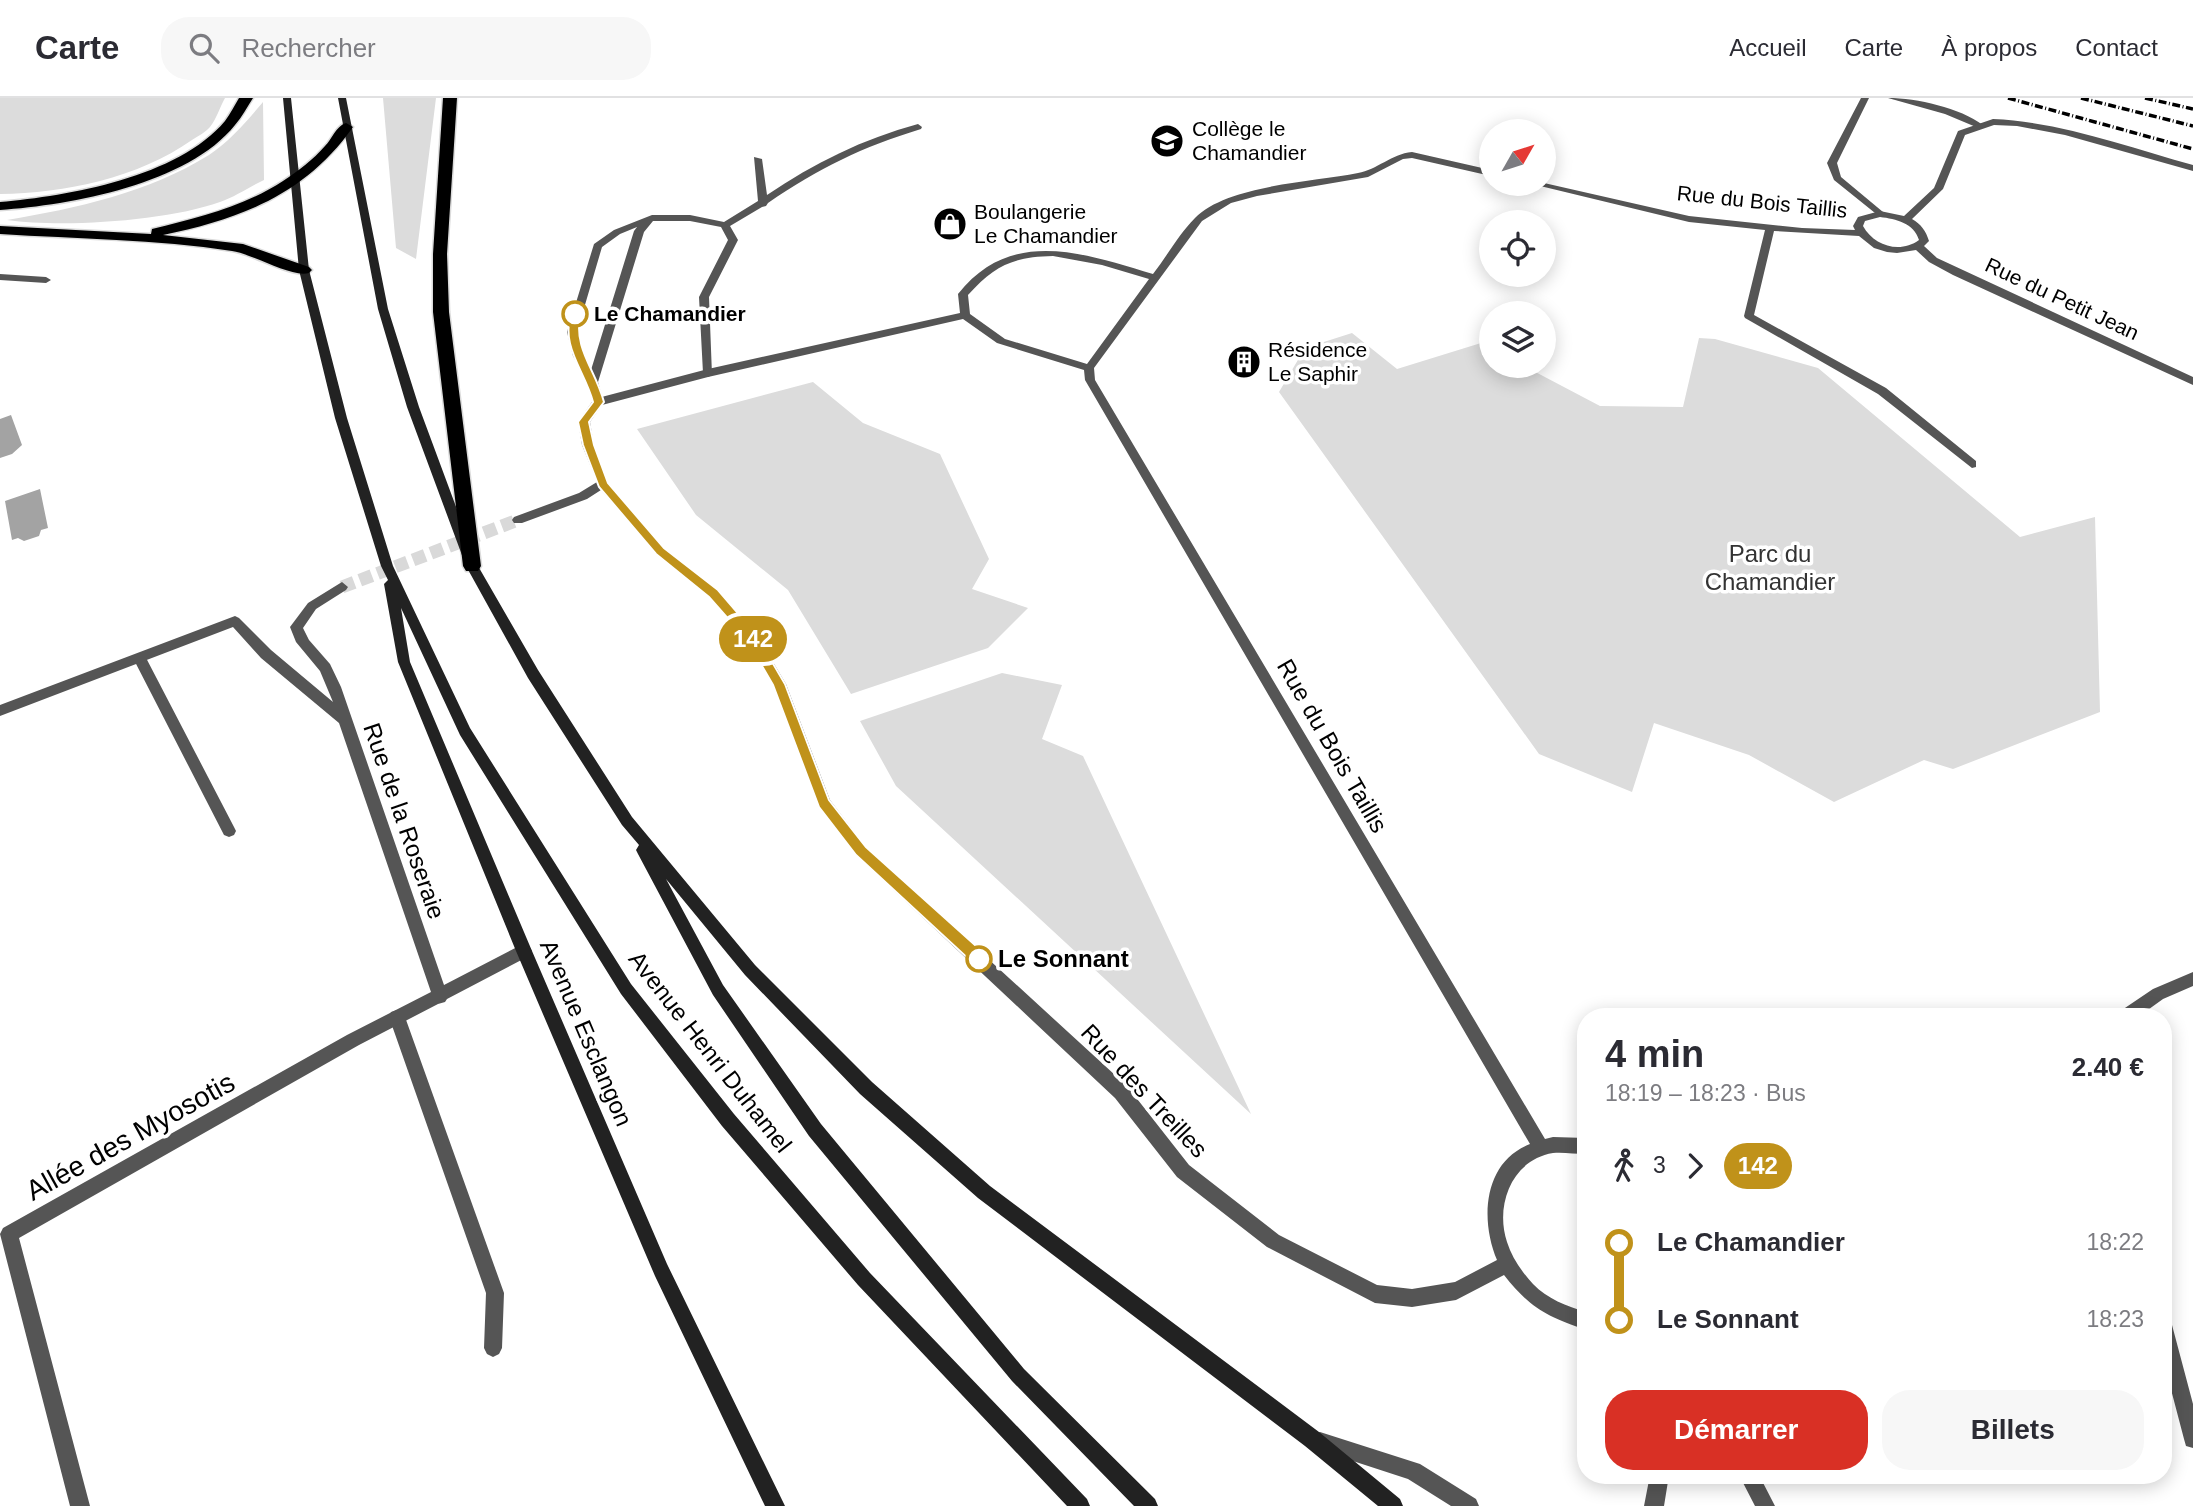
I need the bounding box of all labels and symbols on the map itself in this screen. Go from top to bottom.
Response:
place label: Collège le Chamandier [1192,117,1306,164]
north arrow [1479,119,1556,196]
school or university icon: Collège le Chamandier [1148,122,1186,160]
street label: Rue du Bois Taillis [1676,181,1848,222]
place label: Boulangerie Le Chamandier [974,200,1118,247]
shop icon: Boulangerie Le Chamandier [931,205,969,243]
street label: Rue du Petit Jean [1982,253,2143,344]
marker: Le Chamandier [562,301,588,327]
place label: Le Chamandier [594,302,746,325]
place label: Résidence Le Saphir [1268,338,1367,385]
building icon: Résidence Le Saphir [1225,343,1263,381]
park label: Parc du Chamandier [1705,540,1835,595]
line badge: 142 [713,616,793,662]
street label: Rue du Bois Taillis [1272,654,1393,837]
street label: Rue de la Roseraie [358,719,451,922]
street label: Avenue Esclangon [535,936,638,1130]
place label: Le Sonnant [998,945,1129,972]
street label: Avenue Henri Duhamel [624,946,797,1158]
marker: Le Sonnant [966,946,992,972]
street label: Rue des Treilles [1076,1019,1213,1163]
street label: Allée des Myosotis [21,1066,240,1207]

